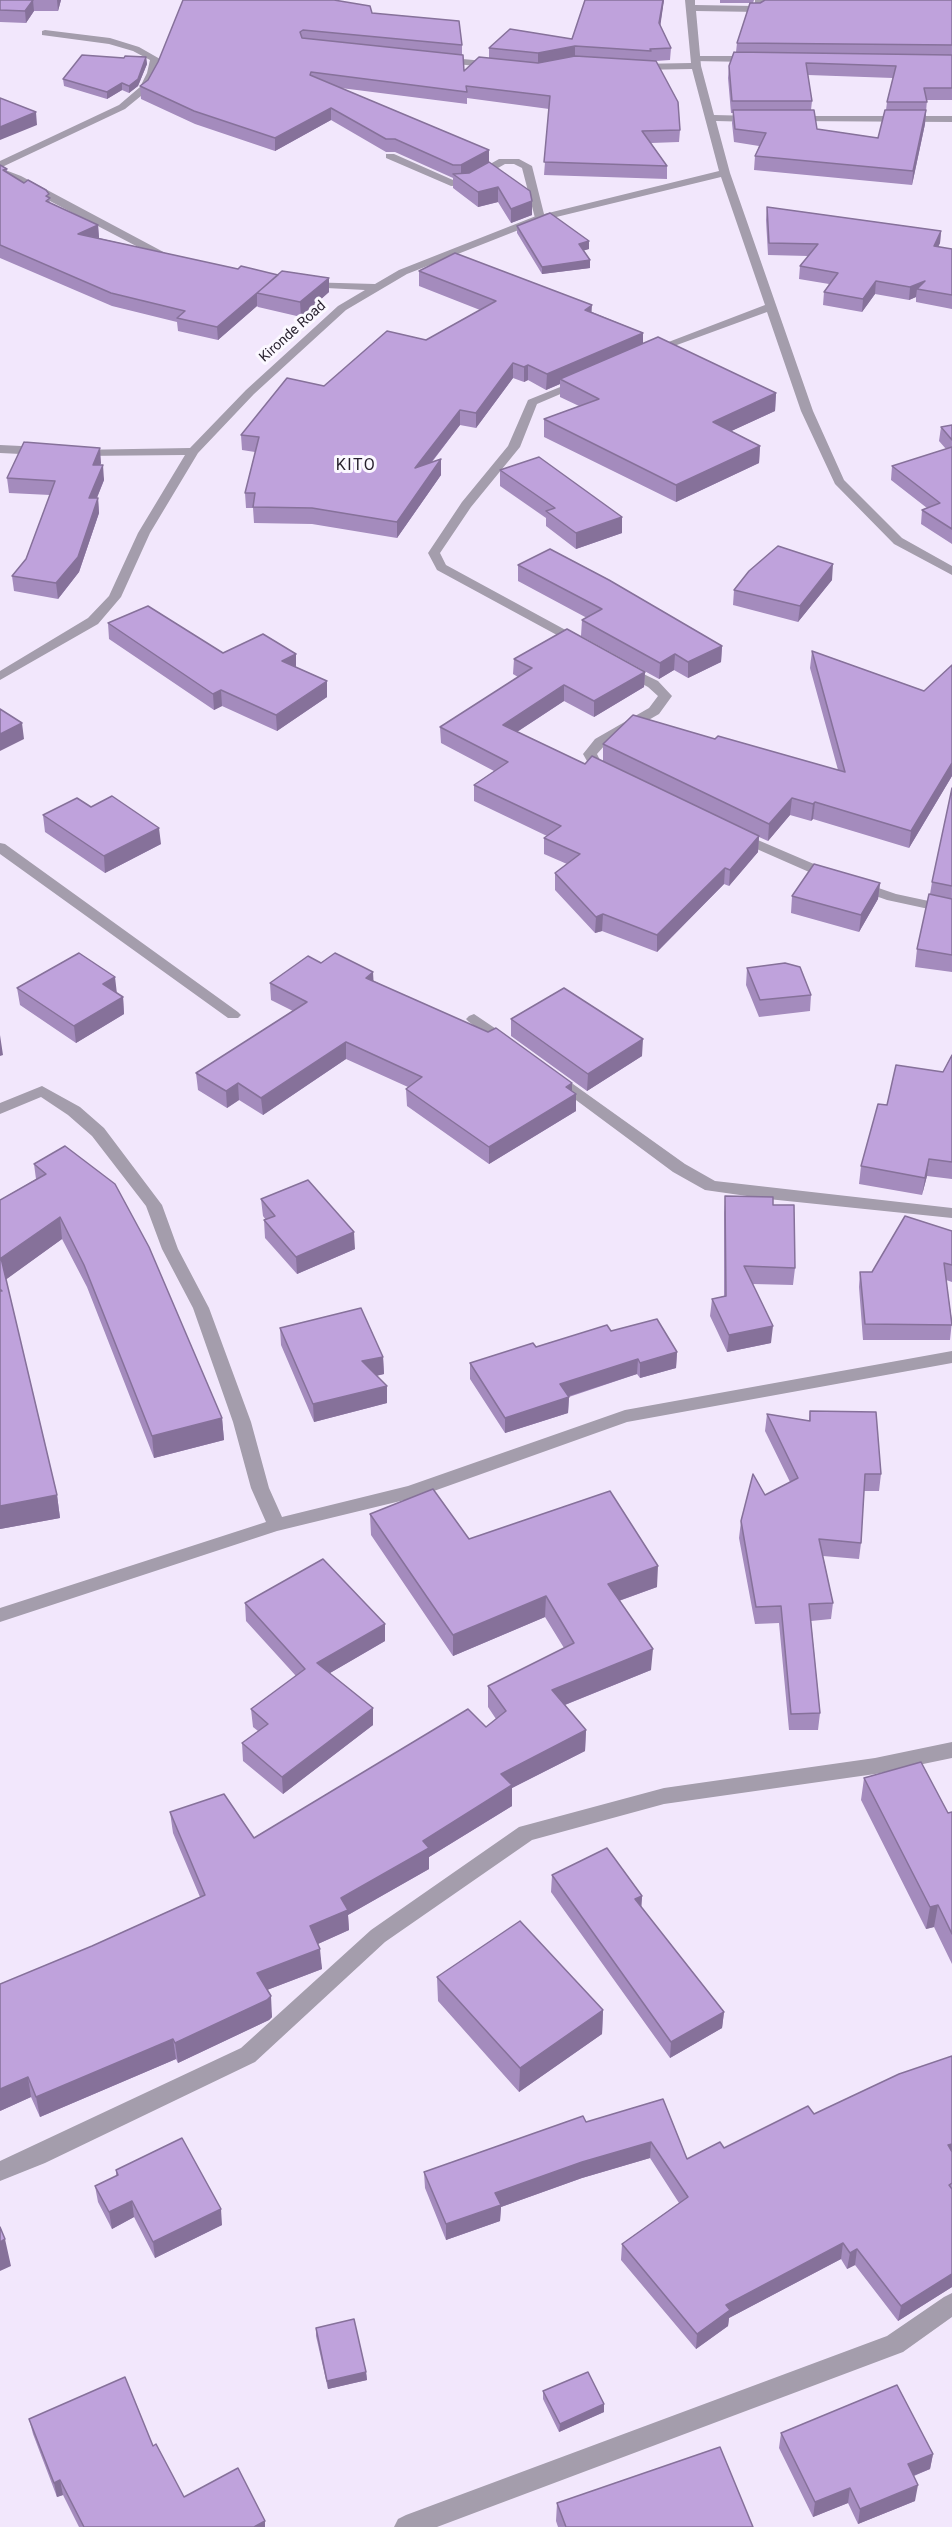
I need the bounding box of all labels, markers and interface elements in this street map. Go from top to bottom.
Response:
street label: Kironde Road [256,298,330,366]
district label: KITO [336,456,376,476]

